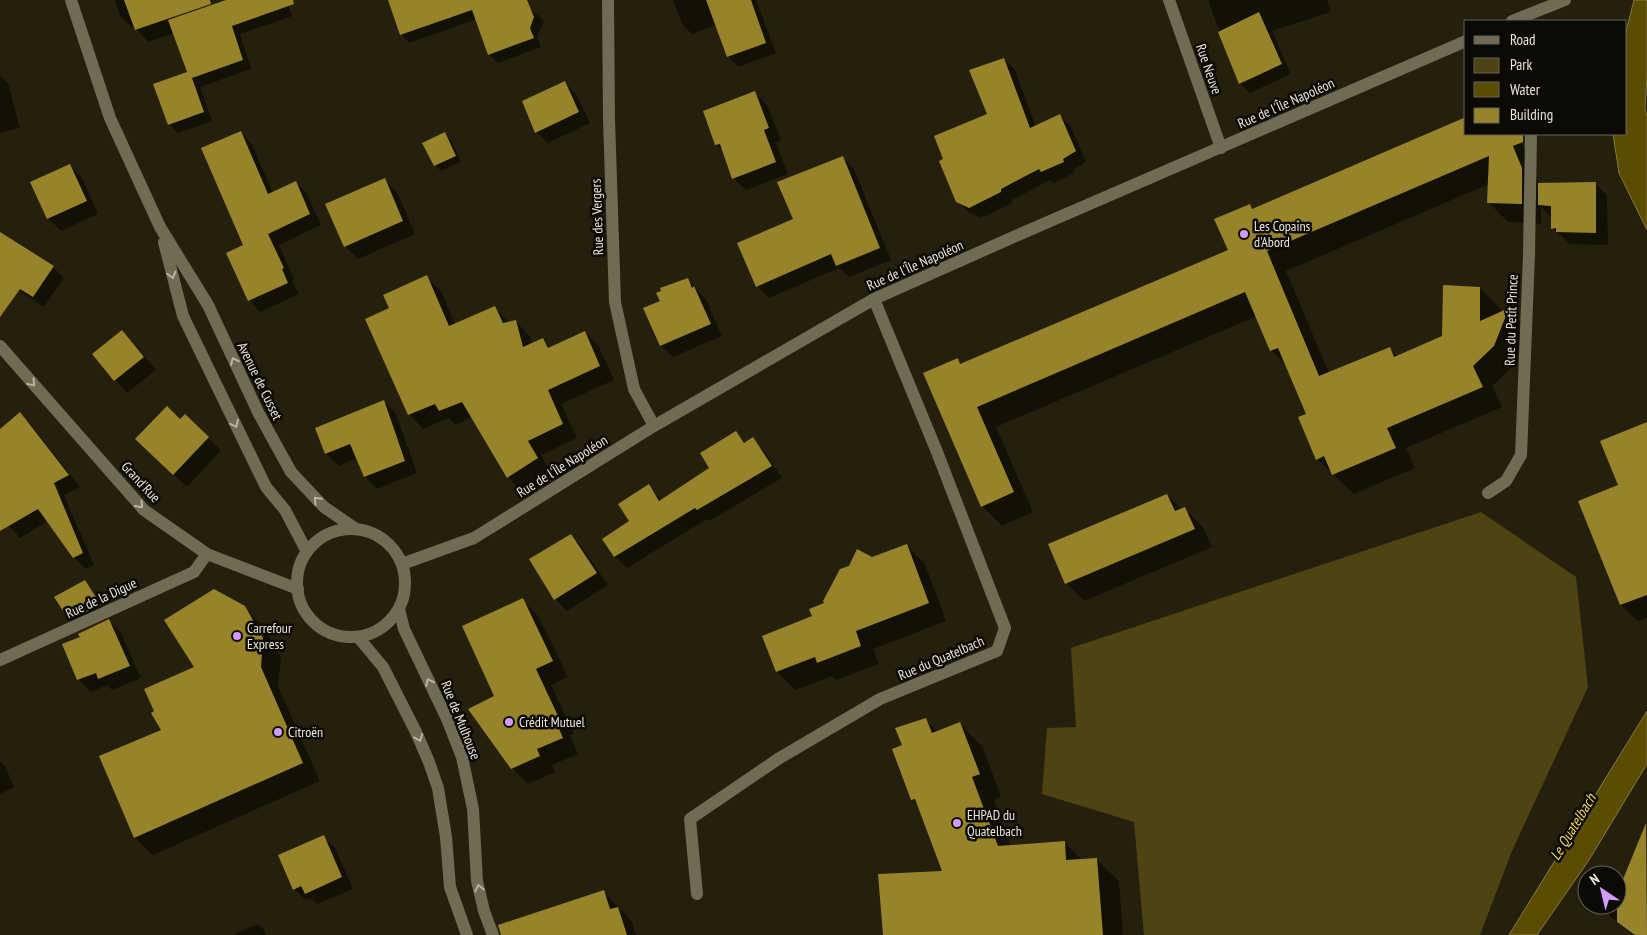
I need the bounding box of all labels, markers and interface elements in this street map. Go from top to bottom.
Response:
legend [1464,20,1627,135]
text: Road [1510,30,1536,49]
street label: Rue Neuve [1192,41,1226,97]
text: Park [1510,55,1532,74]
street label: Rue de l'Île Napoléon [1235,74,1337,132]
text: Water [1510,80,1541,99]
text: Building [1510,105,1553,124]
street label: Rue des Vergers [587,178,607,256]
place label: Les Copains d'Abord [1254,217,1311,251]
marker: Les Copains d'Abord [1238,228,1250,240]
street label: Rue de l'Île Napoléon [864,236,966,294]
one-way arrow [166,270,177,279]
street label: Rue du Petit Prince [1500,274,1522,366]
street label: Avenue de Cusset [233,339,287,423]
one-way arrow [230,357,240,366]
one-way arrow [26,377,35,386]
one-way arrow [229,419,239,428]
street label: Rue de l'Île Napoléon [513,431,611,501]
street label: Grand'Rue [117,458,165,506]
one-way arrow [314,496,323,505]
one-way arrow [134,499,143,508]
street label: Rue de la Digue [63,574,140,622]
place label: Carrefour Express [247,619,292,653]
marker: Carrefour Express [231,630,243,642]
street label: Rue du Quatelbach [895,632,987,684]
one-way arrow [425,678,436,687]
street label: Rue de Mulhouse [437,678,485,762]
place label: Crédit Mutuel [519,713,585,731]
marker: Crédit Mutuel [503,716,515,728]
place label: Citroën [288,723,323,741]
marker: Citroën [272,726,284,738]
one-way arrow [412,733,423,742]
water label: Le Quatelbach [1545,789,1600,863]
place label: EHPAD du Quatelbach [967,806,1022,840]
marker: EHPAD du Quatelbach [951,817,963,829]
north arrow [1577,865,1627,915]
text: N [1586,870,1603,889]
one-way arrow [474,884,485,893]

